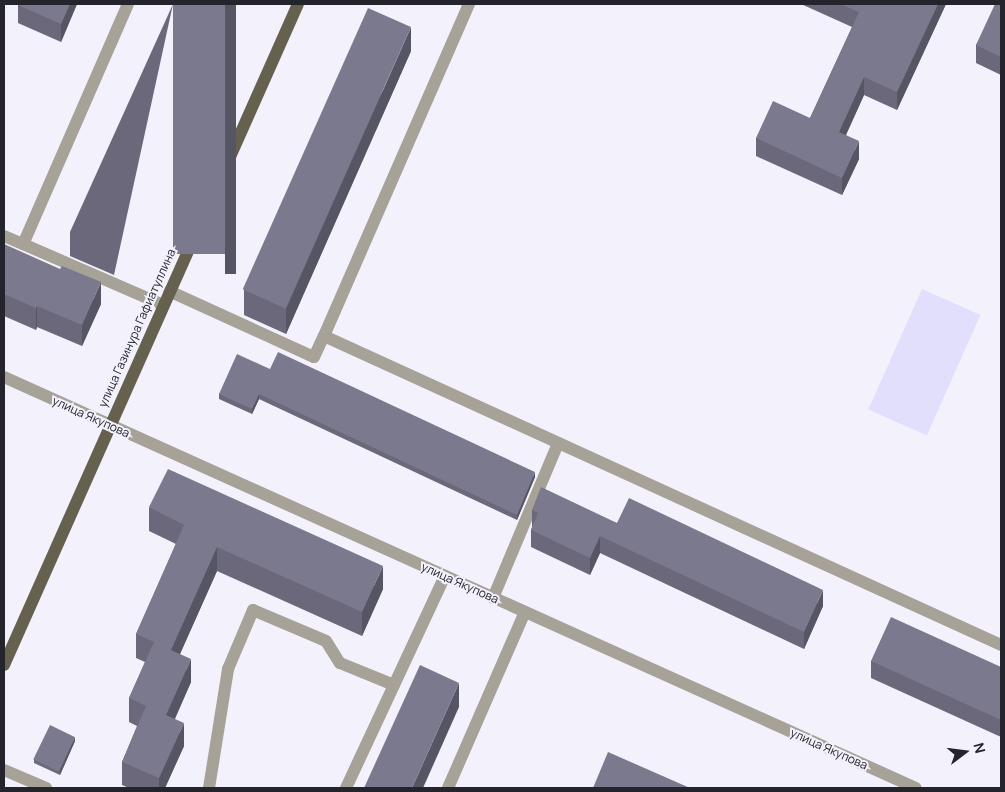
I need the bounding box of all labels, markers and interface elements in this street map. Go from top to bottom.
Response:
street label: улица Газинура Гафиатуллина [95,247,179,409]
street label: улица Якупова [50,394,132,440]
street label: улица Якупова [419,560,501,606]
street label: улица Якупова [788,726,870,772]
north arrow [940,727,990,777]
text: N [969,741,990,755]

